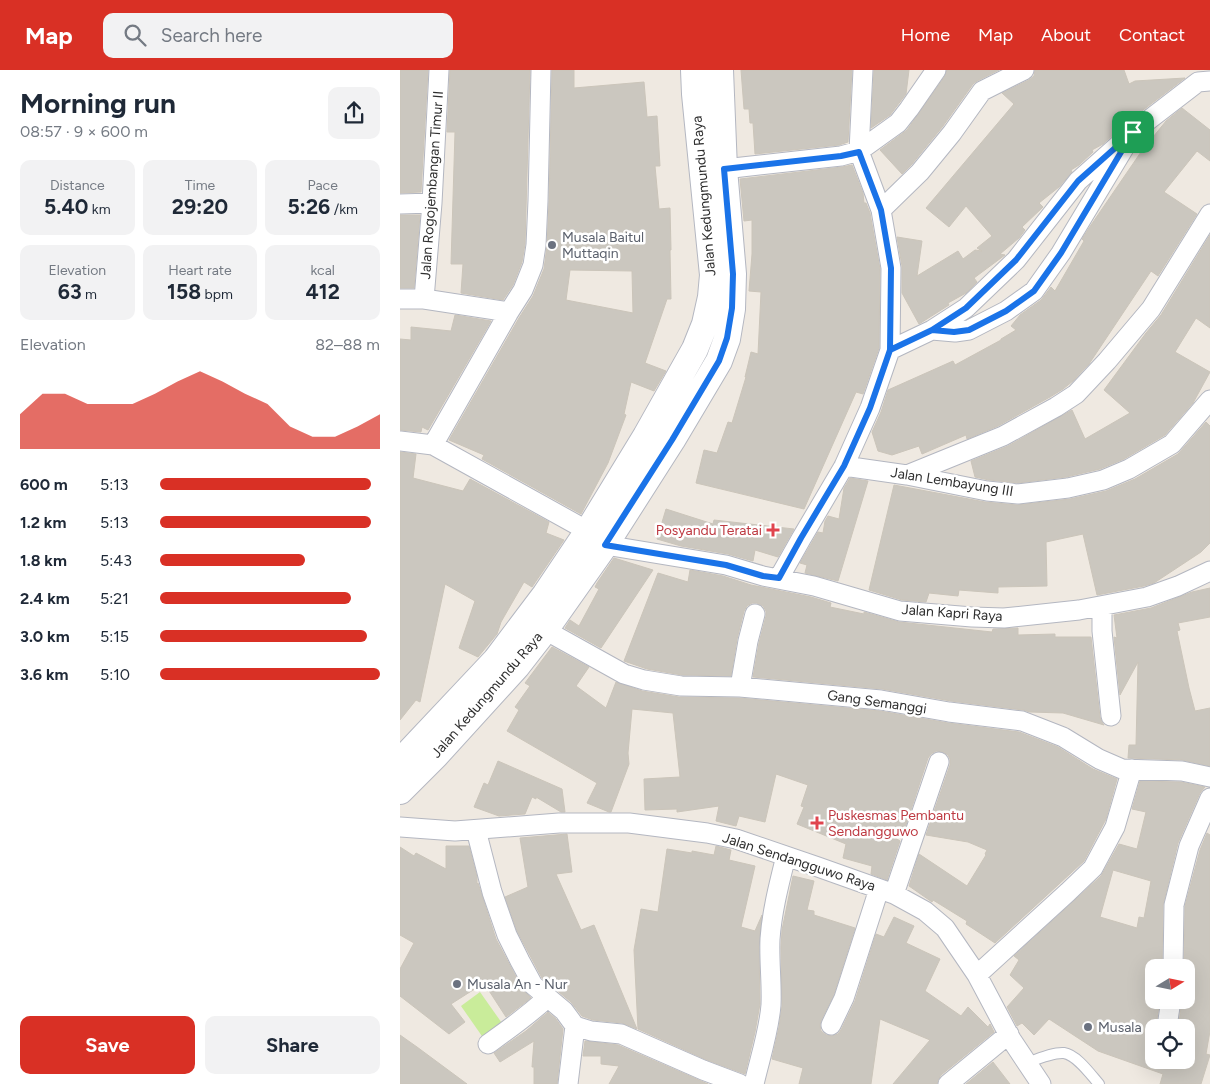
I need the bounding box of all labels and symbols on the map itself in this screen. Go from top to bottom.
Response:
street label: Jalan Rogojembangan Timur II [417,90,447,280]
pin [1112,111,1154,153]
street label: Jalan Kedungmundu Raya [689,115,719,277]
place label: Musala Baitul Muttaqin [562,229,644,262]
marker: Musala Baitul Muttaqin [546,239,558,251]
street label: Jalan Lembayung III [889,464,1015,500]
place label: Posyandu Teratai [656,522,762,539]
marker: Posyandu Teratai [766,523,780,537]
street label: Jalan Kapri Raya [901,601,1003,625]
street label: Jalan Kedungmundu Raya [428,629,546,761]
street label: Gang Semanggi [826,687,928,717]
place label: Puskesmas Pembantu Sendangguwo [828,807,964,840]
marker: Puskesmas Pembantu Sendangguwo [810,816,824,830]
street label: Jalan Sendangguwo Raya [720,829,878,895]
north arrow [1145,959,1195,1009]
place label: Musala An - Nur [467,976,568,993]
marker: Musala An - Nur [451,978,463,990]
place label: Musala [1098,1019,1142,1036]
marker: Musala [1082,1021,1094,1033]

